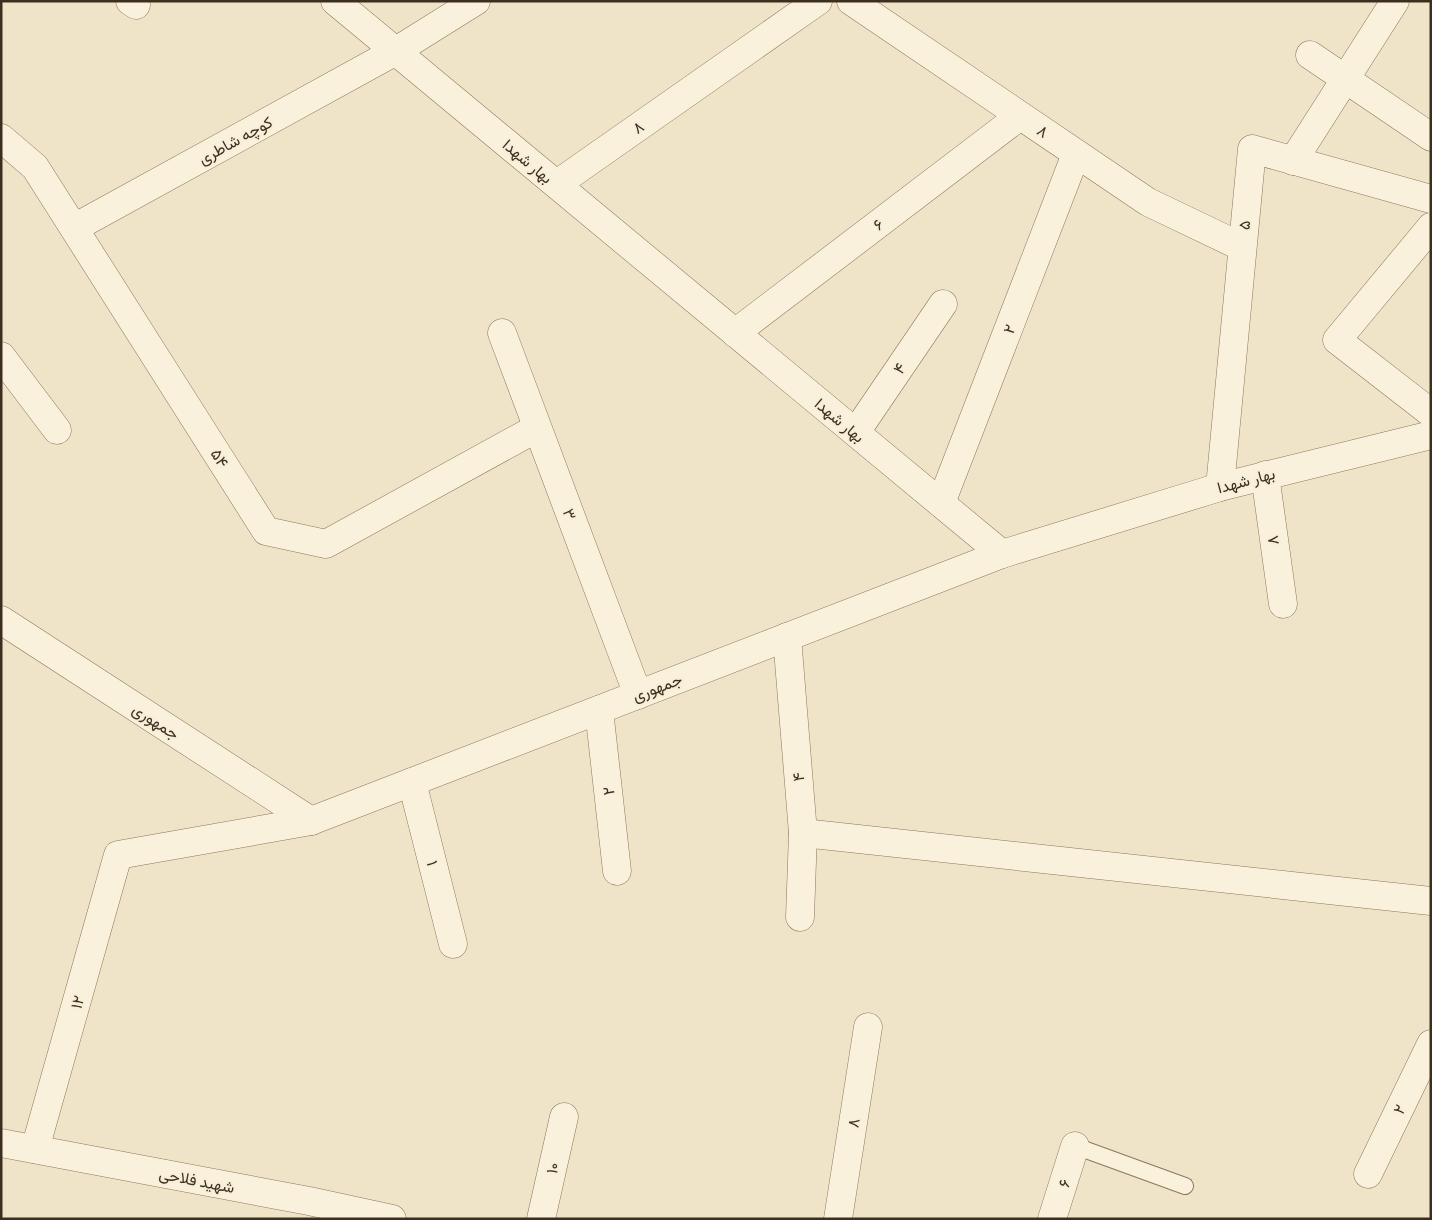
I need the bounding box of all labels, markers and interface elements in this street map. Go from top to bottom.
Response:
street label: کوچه شاطری [194,111,277,170]
street label: ۸ [628,116,648,138]
street label: ۸ [1034,120,1052,142]
street label: بهار شهدا [498,134,557,188]
street label: ۶ [869,214,887,234]
street label: ۵ [1234,219,1254,231]
street label: ۲ [998,322,1020,336]
street label: ۴ [888,359,910,377]
street label: بهار شهدا [810,393,869,447]
street label: ۵۴ [207,445,233,471]
street label: بهار شهدا [1215,463,1277,498]
street label: ۳ [559,505,581,523]
street label: ۷ [1263,534,1285,546]
street label: جمهوری [629,668,685,707]
street label: جمهوری [128,699,183,744]
street label: ۴ [788,772,808,782]
street label: ۲ [598,786,618,796]
street label: ۱ [423,858,443,868]
street label: ۱۲ [66,993,88,1011]
street label: ۲ [1388,1101,1410,1117]
street label: ۸ [842,1117,864,1129]
street label: ۱۰ [541,1160,563,1176]
street label: شهید فلاحی [157,1163,237,1198]
street label: ۶ [1053,1176,1075,1190]

